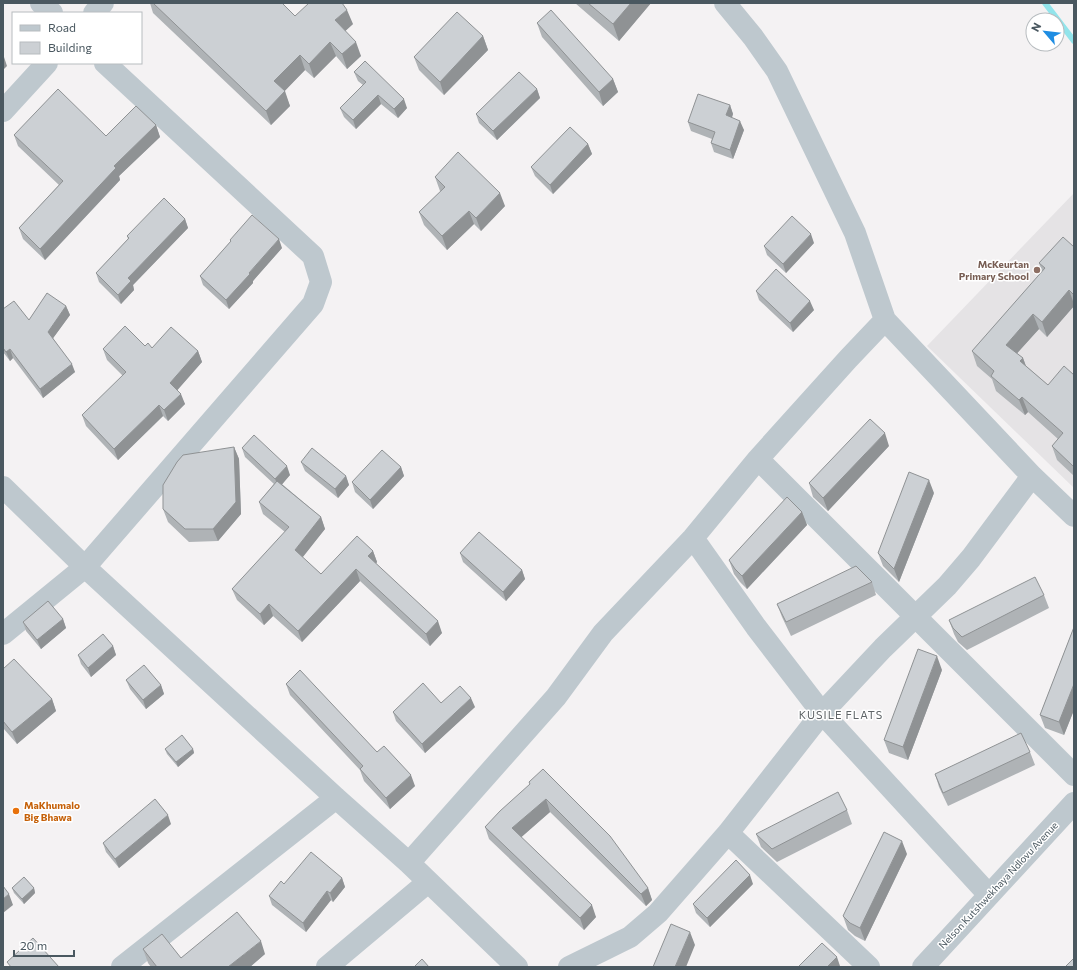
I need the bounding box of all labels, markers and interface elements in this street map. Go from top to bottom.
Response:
legend [12,12,142,64]
north arrow [1025,12,1065,52]
text: Road [48,20,76,34]
text: N [1028,20,1043,34]
text: Building [48,40,92,54]
place label: McKeurtan Primary School [959,258,1029,282]
marker: McKeurtan Primary School [1032,265,1042,275]
district label: KUSILE FLATS [799,708,883,721]
place label: MaKhumalo Big Bhawa [24,799,80,823]
marker: MaKhumalo Big Bhawa [11,806,21,816]
street label: Nelson Kutshwekhaya Ndlovu Avenue [936,819,1060,951]
scale bar [14,932,74,958]
text: 20 m [20,938,47,952]

